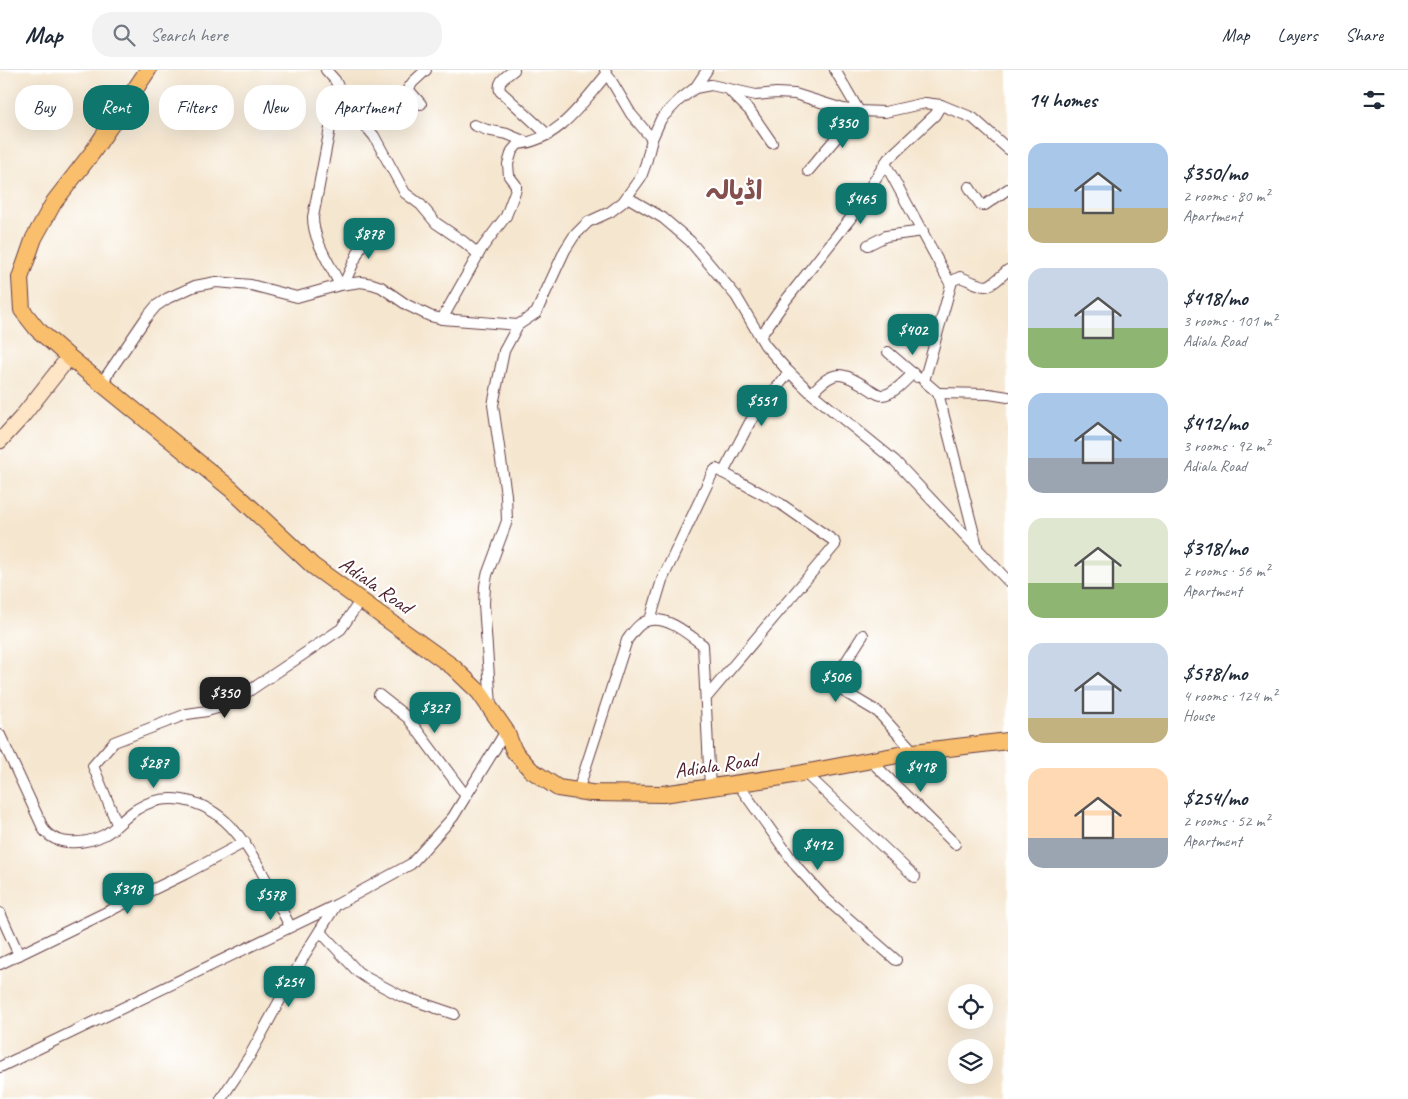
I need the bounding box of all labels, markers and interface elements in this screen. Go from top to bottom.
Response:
search box [92,12,442,57]
text: Map [25,20,62,50]
icon: search [110,21,138,49]
text: Search here [150,23,228,47]
text: Map [1222,24,1250,46]
text: Layers [1278,24,1317,46]
text: Share [1345,24,1383,46]
chip: Buy [15,85,73,130]
chip: Rent [83,85,149,130]
chip: Filters [159,85,234,130]
chip: New [244,85,306,130]
chip: Apartment [316,85,418,130]
icon: filters [1360,86,1388,114]
text: 14 homes [1028,87,1097,113]
pin: $350 [813,106,873,149]
text: $350 [829,113,857,133]
text: $350/mo [1183,160,1247,186]
icon: home [1068,163,1128,223]
district label: اڈیالہ [706,174,762,207]
pin: $465 [831,182,891,225]
text: 2 rooms · 80 m² [1183,186,1269,206]
text: $465 [847,189,875,209]
text: Apartment [1183,206,1242,226]
pin: $878 [339,218,399,260]
text: $878 [355,224,383,244]
text: $418/mo [1183,285,1248,311]
icon: home [1068,288,1128,348]
text: 3 rooms · 101 m² [1183,311,1277,331]
pin: $402 [883,314,943,356]
text: $402 [899,320,927,340]
text: Adiala Road [1183,331,1247,351]
pin: $551 [732,384,792,427]
text: $551 [748,391,776,411]
text: $412/mo [1183,410,1248,436]
icon: home [1068,413,1128,473]
text: 3 rooms · 92 m² [1183,436,1269,456]
text: Adiala Road [1183,456,1247,476]
text: $318/mo [1183,535,1248,561]
icon: home [1068,538,1128,598]
street label: Adiala Road [334,550,420,621]
text: 2 rooms · 56 m² [1183,561,1269,581]
text: Apartment [1183,581,1242,601]
pin: $506 [806,660,866,703]
text: $578/mo [1183,660,1247,686]
icon: home [1068,663,1128,723]
text: $506 [822,667,850,687]
pin: $350 [195,676,255,719]
text: $350 [211,683,239,703]
text: 4 rooms · 124 m² [1183,686,1277,706]
pin: $327 [405,692,465,734]
text: $327 [421,698,449,718]
text: House [1183,706,1214,726]
pin: $287 [124,746,184,789]
street label: Adiala Road [673,746,762,784]
pin: $418 [891,750,951,793]
text: $287 [140,753,168,773]
text: $418 [907,757,935,777]
text: $254/mo [1183,785,1247,811]
icon: home [1068,788,1128,848]
text: 2 rooms · 52 m² [1183,811,1269,831]
pin: $412 [788,828,848,871]
text: Apartment [1183,831,1242,851]
text: $412 [804,835,832,855]
pin: $318 [98,872,158,915]
pin: $578 [241,878,301,921]
text: $318 [114,879,142,899]
text: $578 [257,885,285,905]
pin: $254 [259,966,319,1008]
text: $254 [275,972,303,992]
map controls [948,984,993,1084]
button: locate [948,984,993,1029]
button: layers [948,1039,993,1084]

